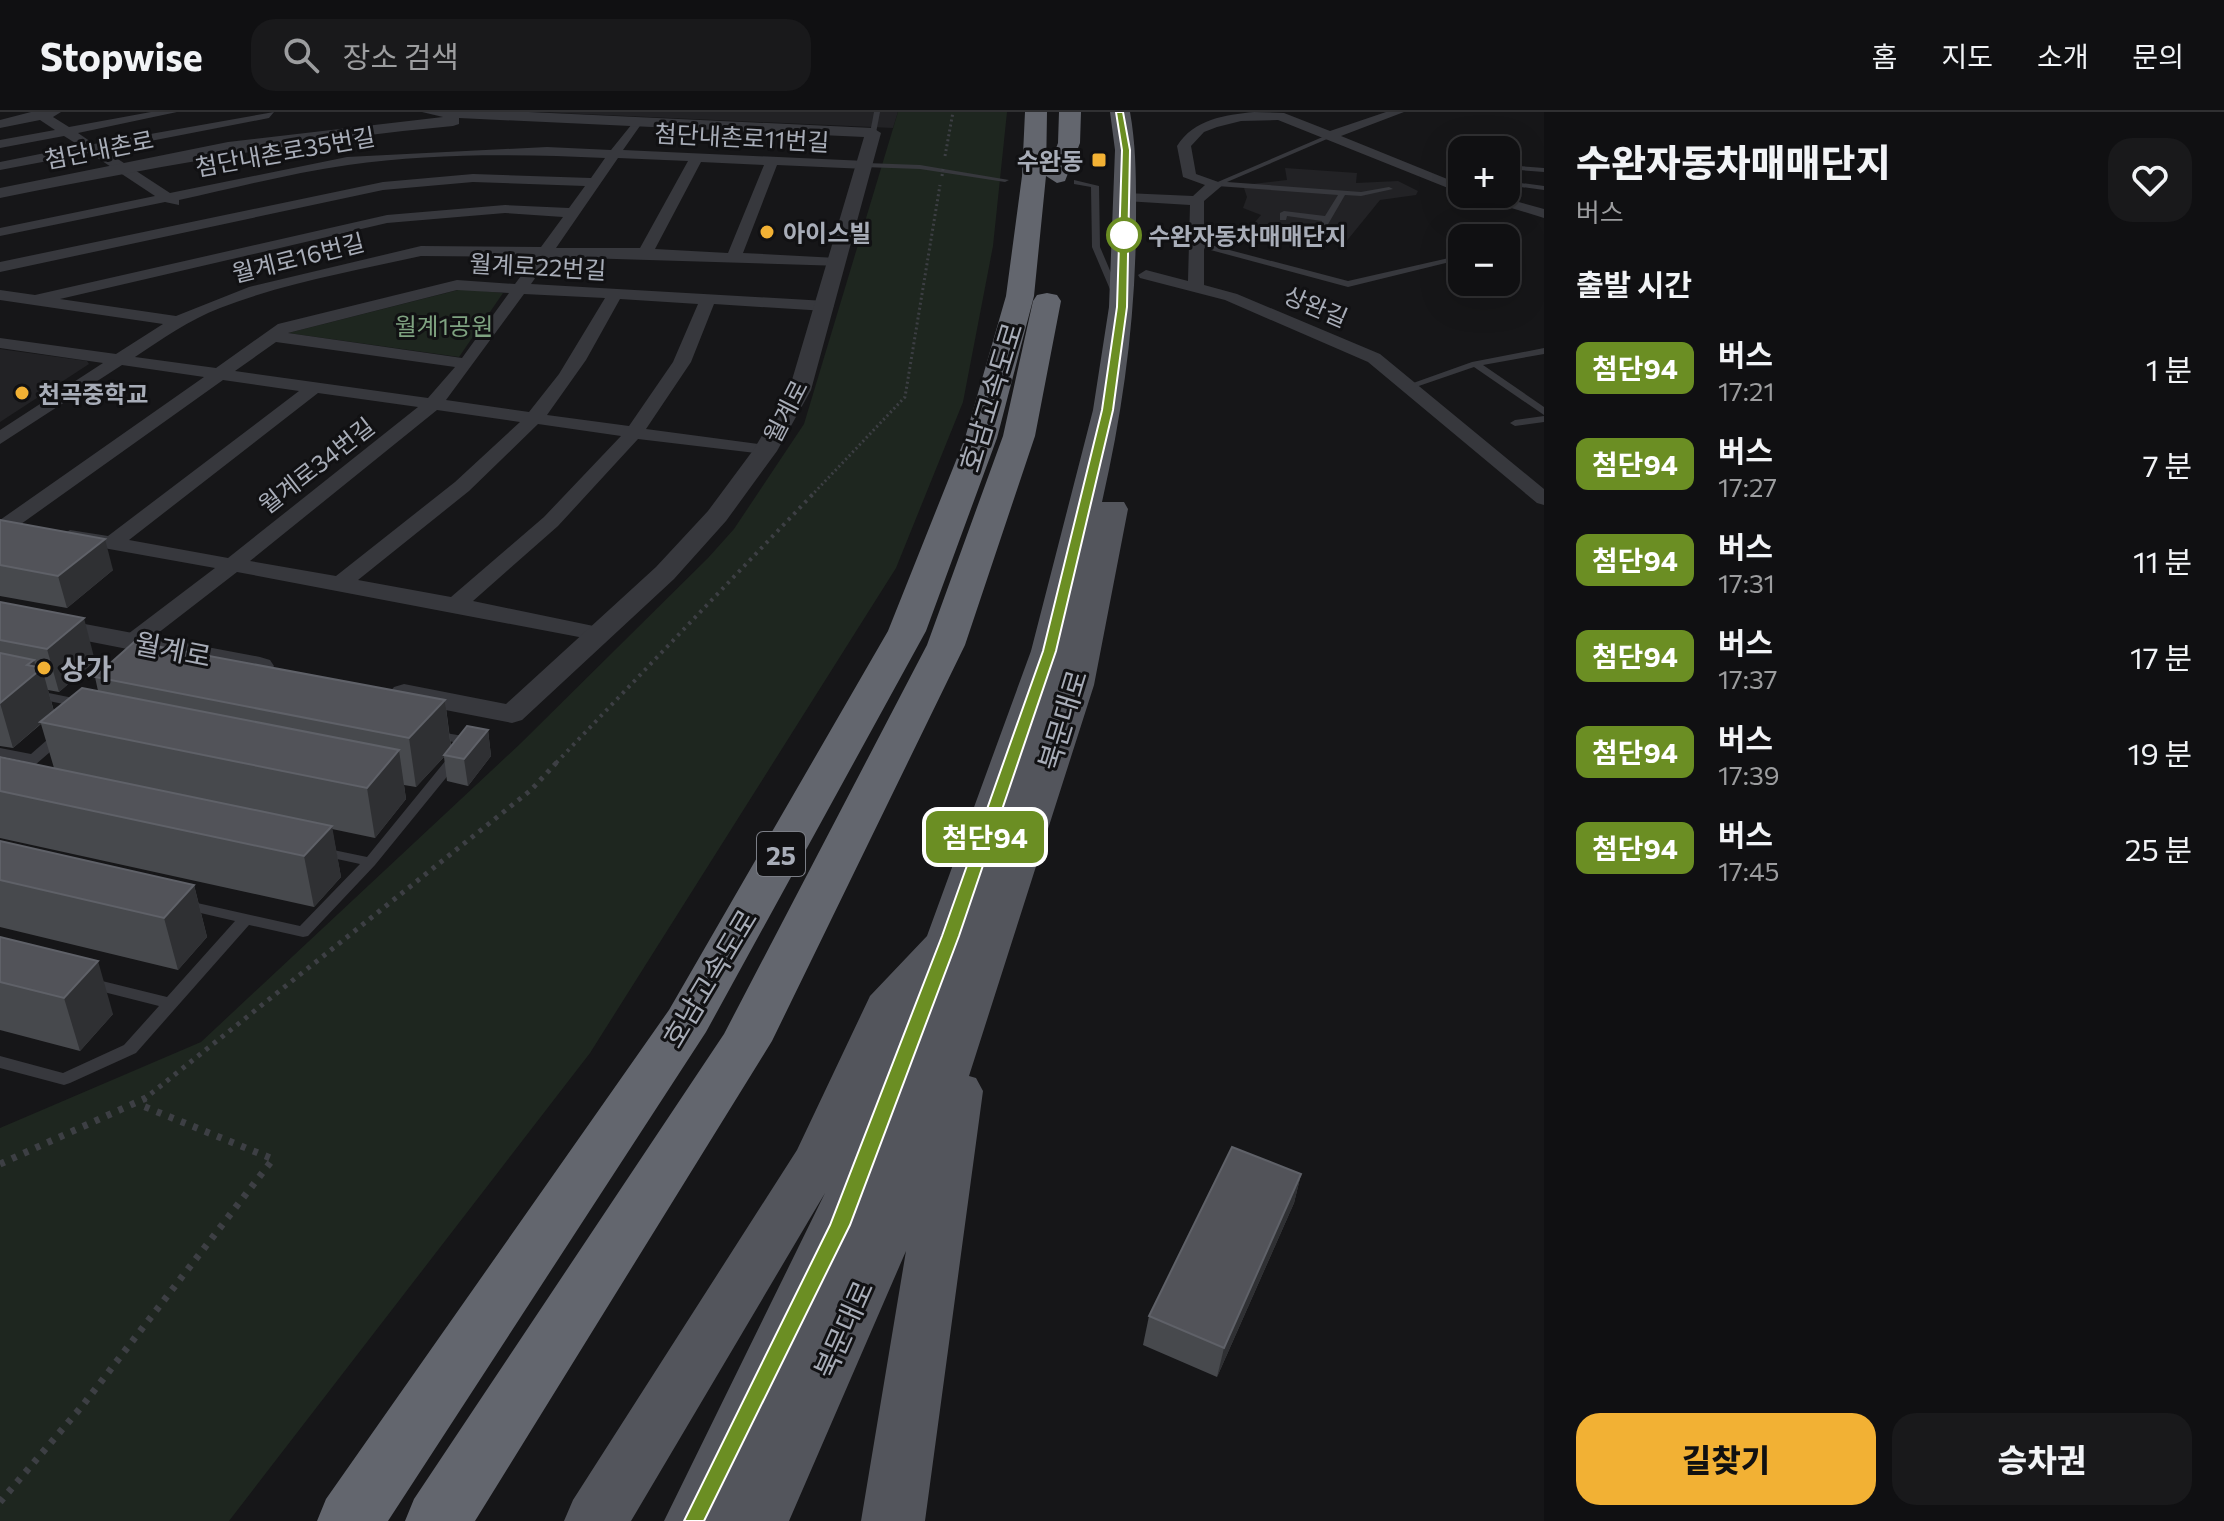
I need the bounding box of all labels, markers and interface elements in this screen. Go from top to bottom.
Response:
search box [251,19,811,91]
text: Stopwise [40,32,203,79]
icon: search [279,33,323,77]
text: 장소 검색 [343,37,459,74]
text: 홈 [1872,39,1897,73]
text: 지도 [1941,39,1993,73]
text: 소개 [2037,39,2088,73]
text: 문의 [2132,39,2184,73]
street label: 첨단내촌로11번길 [654,118,830,156]
street label: 첨단내촌로35번길 [193,121,377,181]
street label: 첨단내촌로 [42,124,156,174]
map controls [1448,136,1520,296]
button: + [1448,136,1520,208]
text: 수완자동차매매단지 [1576,138,1891,185]
button: heart [2108,138,2192,222]
place label: 수완동 [1017,146,1083,175]
marker: 수완동 [1090,151,1108,169]
text: 버스 [1576,196,1624,227]
place label: 아이스빌 [783,218,871,247]
marker: 수완자동차매매단지 [1107,218,1141,252]
place label: 수완자동차매매단지 [1148,221,1347,250]
marker: 아이스빌 [758,223,776,241]
button: − [1448,224,1520,296]
street label: 월계로16번길 [229,227,367,287]
street label: 월계로22번길 [469,248,607,284]
text: 출발 시간 [1576,265,1692,302]
street label: 상완길 [1280,280,1352,332]
park label: 월계1공원 [395,311,493,340]
street label: 호남고속도로 [951,318,1029,476]
text: 버스 [1718,335,1773,372]
text: 1 분 [2146,350,2192,387]
text: 첨단94 [1592,351,1678,385]
street label: 월계로 [757,375,813,447]
text: 17:21 [1718,375,1775,406]
place label: 천곡중학교 [38,379,148,408]
marker: 천곡중학교 [13,384,31,402]
street label: 월계로34번길 [253,411,379,519]
text: 버스 [1718,431,1773,468]
text: 7 분 [2143,446,2192,483]
text: 첨단94 [1592,447,1678,481]
text: 17:27 [1718,471,1777,502]
text: 버스 [1718,527,1773,564]
text: 11 분 [2133,542,2192,579]
text: 첨단94 [1592,543,1678,577]
text: 17:31 [1718,567,1775,598]
text: 버스 [1718,623,1773,660]
street label: 월계로 [132,625,214,673]
text: 17 분 [2130,638,2192,675]
text: 첨단94 [1592,639,1678,673]
place label: 상가 [60,651,112,685]
marker: 상가 [35,659,53,677]
text: 17:37 [1718,663,1777,694]
street label: 북문대로 [1031,666,1093,774]
text: 버스 [1718,719,1773,756]
text: 19 분 [2128,734,2192,771]
text: 첨단94 [1592,735,1678,769]
text: 17:39 [1718,759,1780,790]
line badge: 첨단94 [929,811,1041,863]
text: 버스 [1718,815,1773,852]
text: 첨단94 [942,820,1028,854]
text: 25 분 [2125,830,2192,867]
text: 첨단94 [1592,831,1678,865]
road number: 25 [757,832,805,876]
text: 17:45 [1718,855,1780,886]
street label: 호남고속도로 [655,903,763,1053]
street label: 북문대로 [807,1275,879,1383]
button: 길찾기 [1576,1413,1876,1505]
button: 승차권 [1892,1413,2192,1505]

